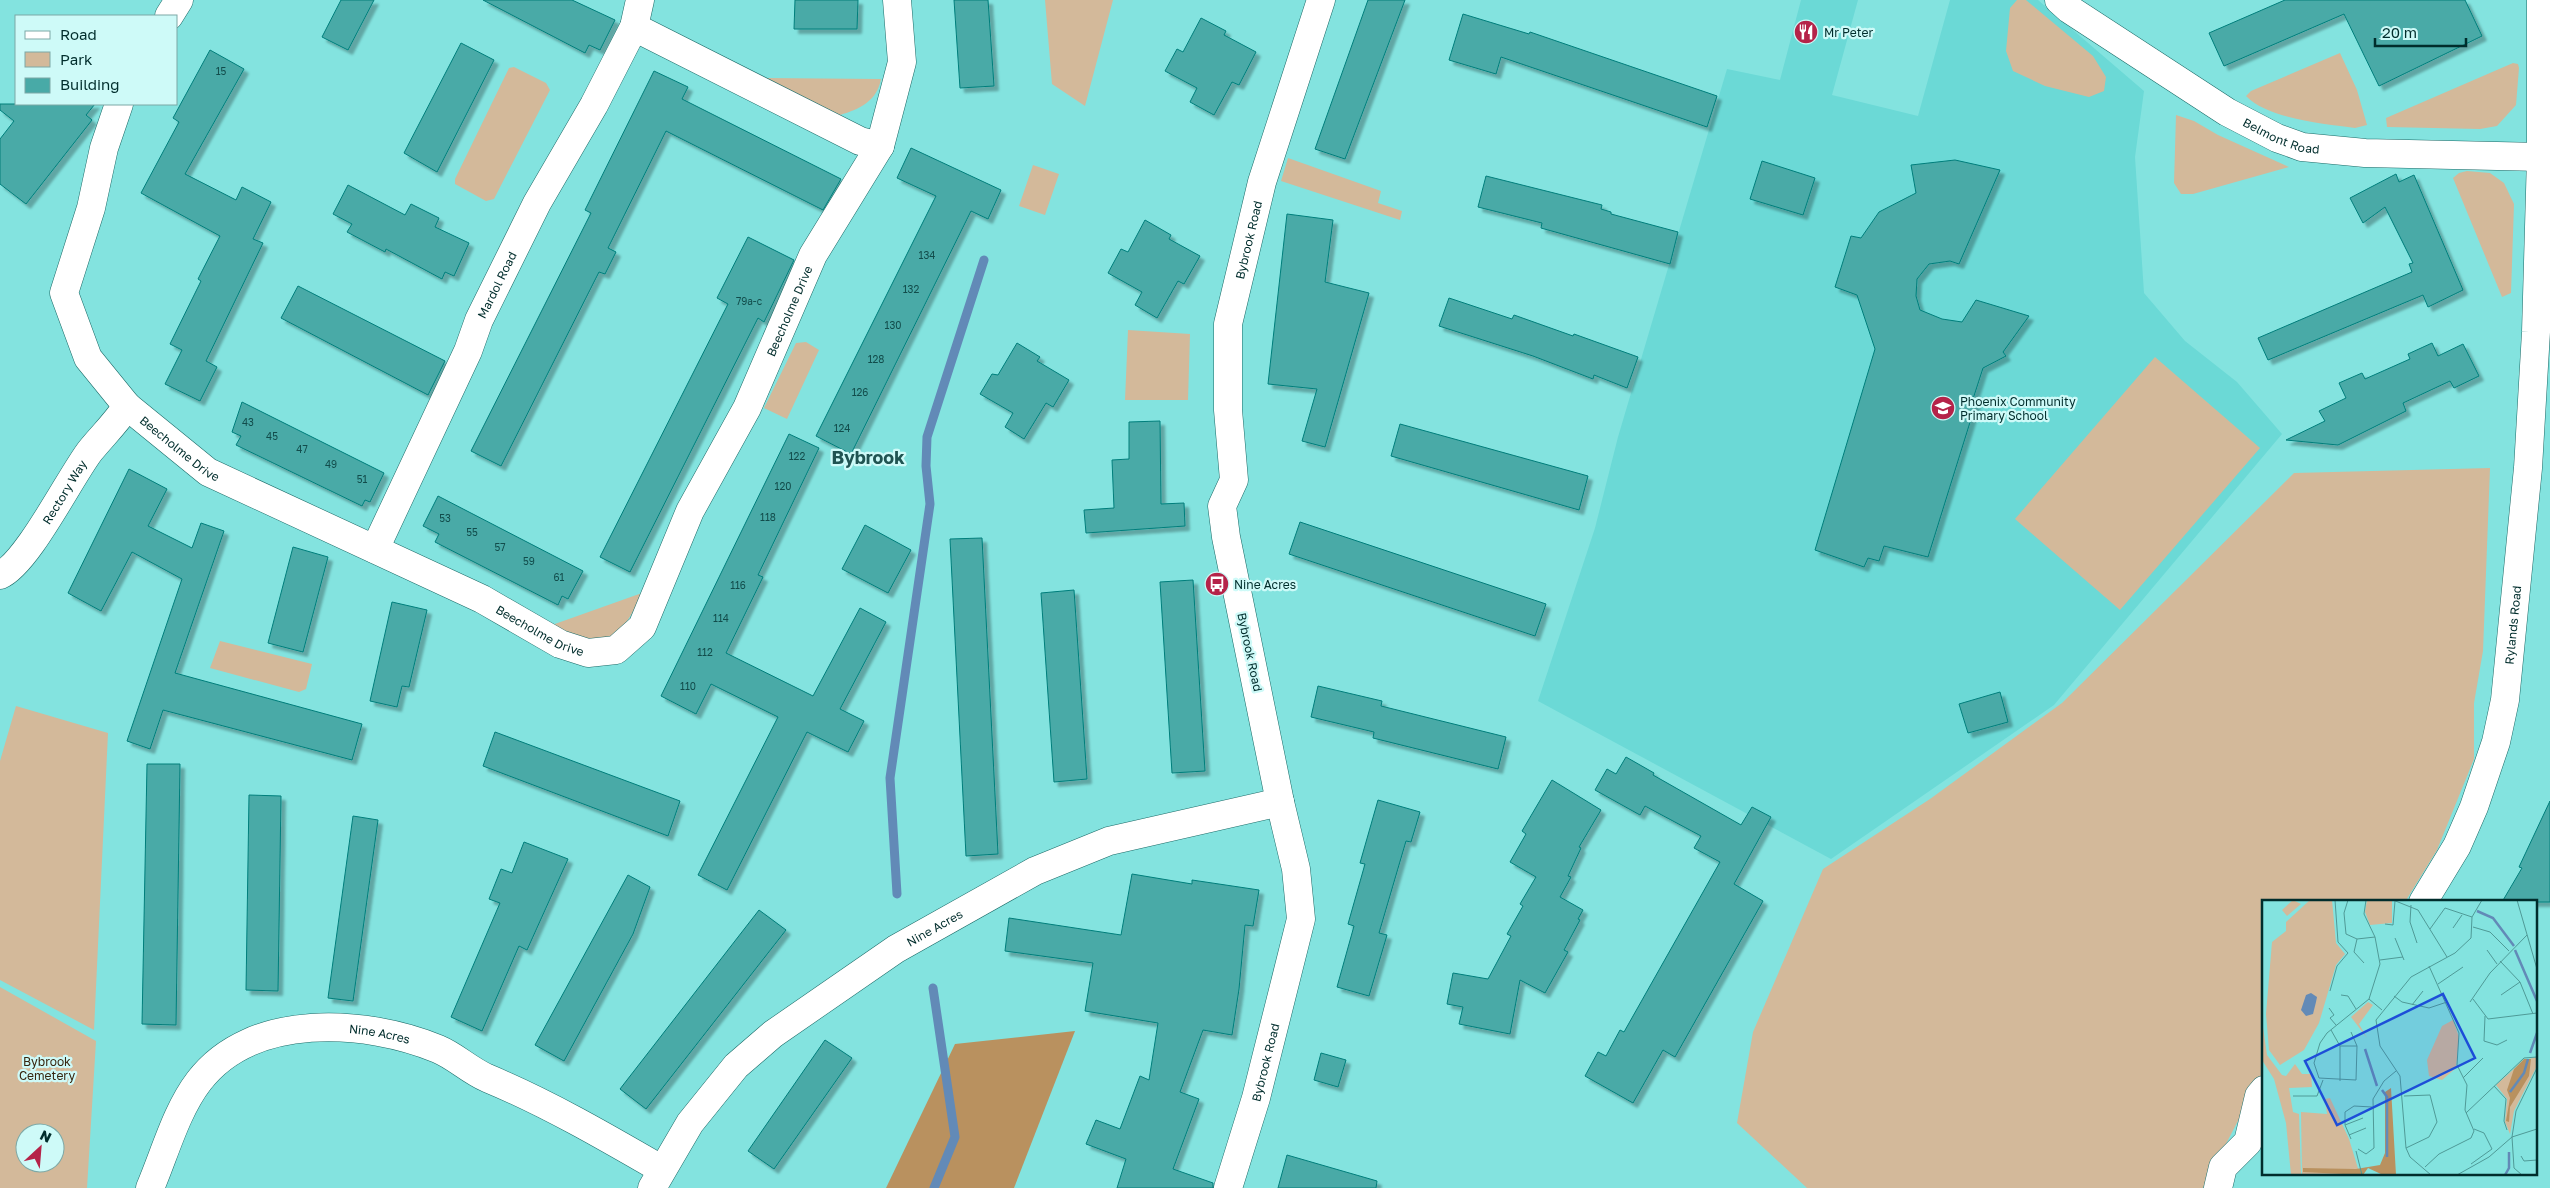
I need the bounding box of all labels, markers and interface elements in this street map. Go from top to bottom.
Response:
legend [15,15,178,105]
scale bar [2375,15,2466,47]
restaurant icon: Mr Peter [1793,19,1819,45]
text: 20 m [2382,23,2417,41]
text: Road [60,25,97,43]
place label: Mr Peter [1824,25,1873,40]
text: Park [60,50,93,68]
house number: 15 [216,65,227,77]
text: Building [60,75,120,93]
street label: Belmont Road [2241,114,2320,156]
street label: Bybrook Road [1231,199,1265,281]
street label: Mardol Road [474,249,519,321]
house number: 134 [919,249,935,261]
street label: Beecholme Drive [763,263,815,359]
house number: 132 [903,283,919,295]
house number: 79a-c [736,295,763,307]
house number: 130 [885,319,901,331]
house number: 128 [868,353,884,365]
house number: 126 [852,386,868,398]
place label: Phoenix Community Primary School [1960,394,2076,423]
school or university icon: Phoenix Community Primary School [1930,395,1956,421]
street label: Beecholme Drive [137,412,222,484]
house number: 43 [242,416,254,428]
house number: 124 [834,422,850,434]
house number: 45 [266,430,278,442]
house number: 47 [296,443,308,455]
district label: Bybrook [831,446,905,468]
house number: 122 [789,450,805,462]
street label: Rectory Way [39,457,90,527]
house number: 49 [325,458,337,470]
house number: 51 [357,473,367,485]
house number: 120 [775,480,791,492]
house number: 118 [760,511,776,523]
house number: 53 [439,512,451,524]
house number: 55 [466,526,478,538]
house number: 57 [494,541,506,553]
house number: 59 [523,555,535,567]
house number: 61 [554,571,565,583]
bus stop icon: Nine Acres [1204,571,1230,597]
place label: Nine Acres [1234,577,1296,592]
house number: 116 [730,579,746,591]
street label: Rylands Road [2501,585,2524,665]
street label: Beecholme Drive [494,601,586,659]
street label: Bybrook Road [1234,611,1266,693]
house number: 114 [713,612,729,624]
house number: 112 [697,646,713,658]
house number: 110 [680,680,696,692]
inset map [2262,900,2538,1176]
street label: Nine Acres [904,906,965,949]
street label: Nine Acres [348,1021,412,1046]
street label: Bybrook Road [1248,1022,1282,1103]
park label: Bybrook Cemetery [19,1054,75,1083]
north arrow [15,1123,65,1173]
text: N [37,1126,54,1146]

